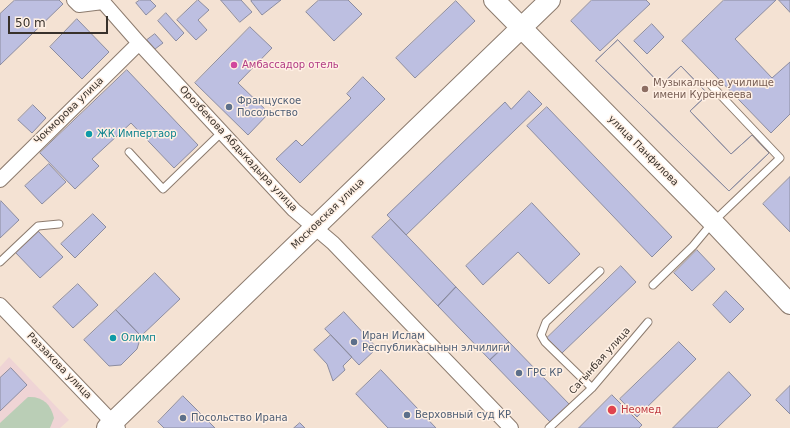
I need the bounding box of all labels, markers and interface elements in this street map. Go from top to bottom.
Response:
scale bar [10,8,110,34]
text: 50 m [15,16,46,30]
place label: Амбассадор отель [242,59,339,71]
marker: Амбассадор отель [229,60,239,70]
street label: Чокморова улица [32,75,106,147]
place label: Музыкальное училище имени Куренкеева [653,77,774,100]
street label: Орозбекова Абдыкадыра улица [176,84,300,214]
marker: Музыкальное училище имени Куренкеева [640,84,650,94]
place label: Француское Посольство [237,95,301,118]
marker: Француское Посольство [224,102,234,112]
street label: улица Панфилова [605,113,681,189]
place label: ЖК Импертаор [97,128,177,140]
marker: ЖК Импертаор [84,129,94,139]
street label: Московская улица [289,176,367,252]
street label: Сагынбая улица [567,325,633,397]
street label: Раззакова улица [24,330,94,402]
place label: Иран Ислам Республикасынын элчилиги [362,330,510,354]
place label: Олимп [121,332,156,344]
marker: Олимп [108,333,118,343]
marker: Иран Ислам Республикасынын элчилиги [349,337,359,347]
place label: ГРС КР [527,367,562,379]
marker: ГРС КР [514,368,524,378]
marker: Неомед [606,404,618,416]
place label: Неомед [621,404,661,416]
place label: Верховный суд КР [415,409,511,421]
marker: Верховный суд КР [402,410,412,420]
place label: Посольство Ирана [191,412,288,424]
marker: Посольство Ирана [178,413,188,423]

